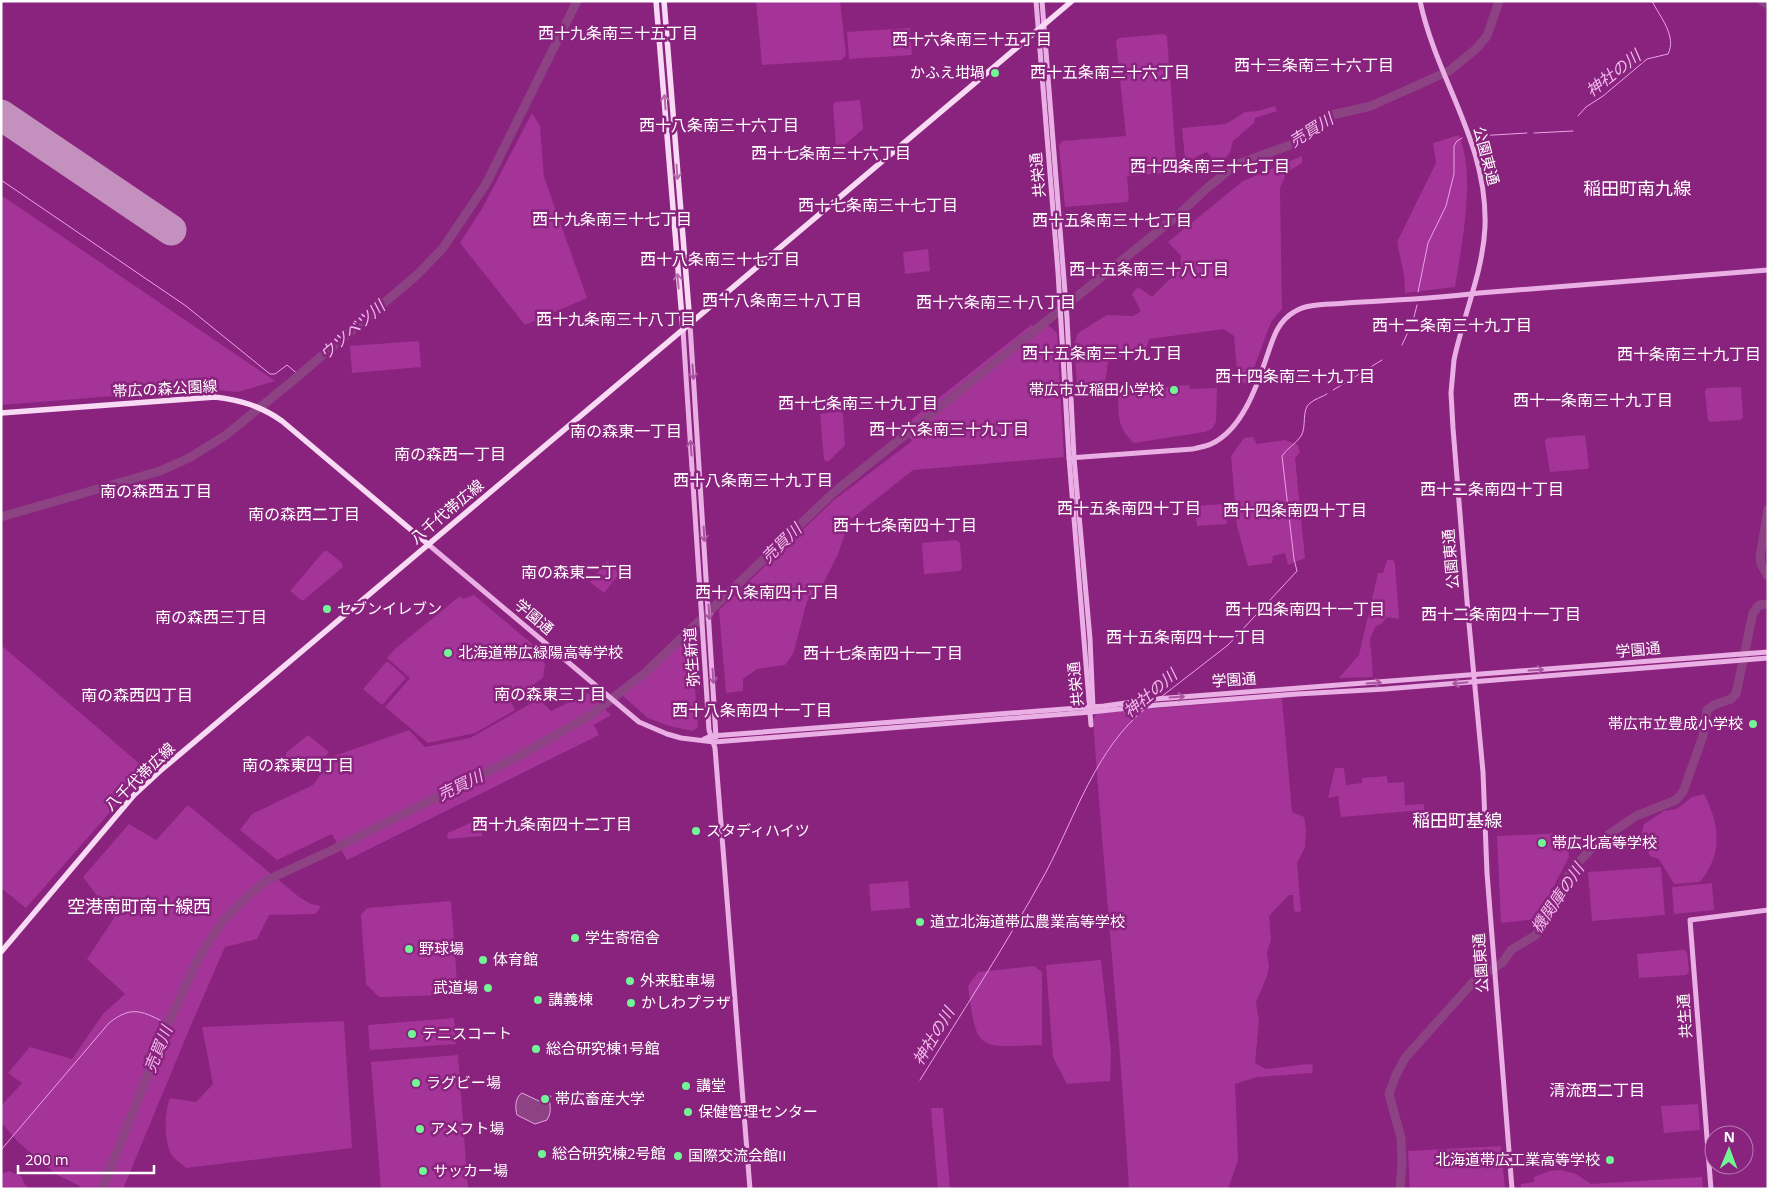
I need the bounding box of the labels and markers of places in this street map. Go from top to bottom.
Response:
place label: かふえ坩堝 [910,62,985,82]
marker: かふえ坩堝 [989,67,1001,79]
place label: 帯広市立稲田小学校 [1029,379,1164,399]
marker: 帯広市立稲田小学校 [1168,384,1180,396]
place label: セブンイレブン [337,598,442,618]
marker: セブンイレブン [321,603,333,615]
place label: 北海道帯広緑陽高等学校 [458,642,623,662]
marker: 北海道帯広緑陽高等学校 [442,647,454,659]
place label: 帯広市立豊成小学校 [1608,713,1743,733]
marker: 帯広市立豊成小学校 [1747,718,1759,730]
place label: スタディハイツ [706,820,810,840]
marker: スタディハイツ [690,825,702,837]
place label: 帯広北高等学校 [1552,832,1657,852]
marker: 帯広北高等学校 [1536,837,1548,849]
place label: 道立北海道帯広農業高等学校 [930,911,1125,931]
marker: 道立北海道帯広農業高等学校 [914,916,926,928]
place label: 学生寄宿舎 [585,927,660,947]
marker: 学生寄宿舎 [569,932,581,944]
place label: 野球場 [419,938,464,958]
marker: 野球場 [403,943,415,955]
place label: 体育館 [493,949,538,969]
marker: 体育館 [477,954,489,966]
place label: 外来駐車場 [640,970,715,990]
marker: 外来駐車場 [624,975,636,987]
place label: 武道場 [433,977,478,997]
marker: 武道場 [482,982,494,994]
place label: 講義棟 [548,989,593,1009]
place label: かしわプラザ [641,992,731,1012]
marker: 講義棟 [532,994,544,1006]
marker: かしわプラザ [625,997,637,1009]
place label: テニスコート [422,1023,512,1043]
marker: テニスコート [406,1028,418,1040]
place label: 総合研究棟1号館 [546,1038,660,1058]
marker: 総合研究棟1号館 [530,1043,542,1055]
place label: ラグビー場 [426,1072,501,1092]
place label: 講堂 [696,1075,726,1095]
marker: ラグビー場 [410,1077,422,1089]
marker: 講堂 [680,1080,692,1092]
place label: 帯広畜産大学 [555,1088,645,1108]
marker: 帯広畜産大学 [539,1093,551,1105]
place label: 保健管理センター [698,1101,818,1121]
marker: 保健管理センター [682,1106,694,1118]
place label: アメフト場 [430,1118,504,1138]
marker: アメフト場 [414,1123,426,1135]
place label: 総合研究棟2号館 [552,1143,666,1163]
place label: 国際交流会館II [688,1145,786,1165]
marker: 総合研究棟2号館 [536,1148,548,1160]
place label: 北海道帯広工業高等学校 [1435,1149,1600,1169]
marker: 国際交流会館II [672,1150,684,1162]
marker: 北海道帯広工業高等学校 [1604,1154,1616,1166]
place label: サッカー場 [433,1160,508,1180]
marker: サッカー場 [417,1165,429,1177]

